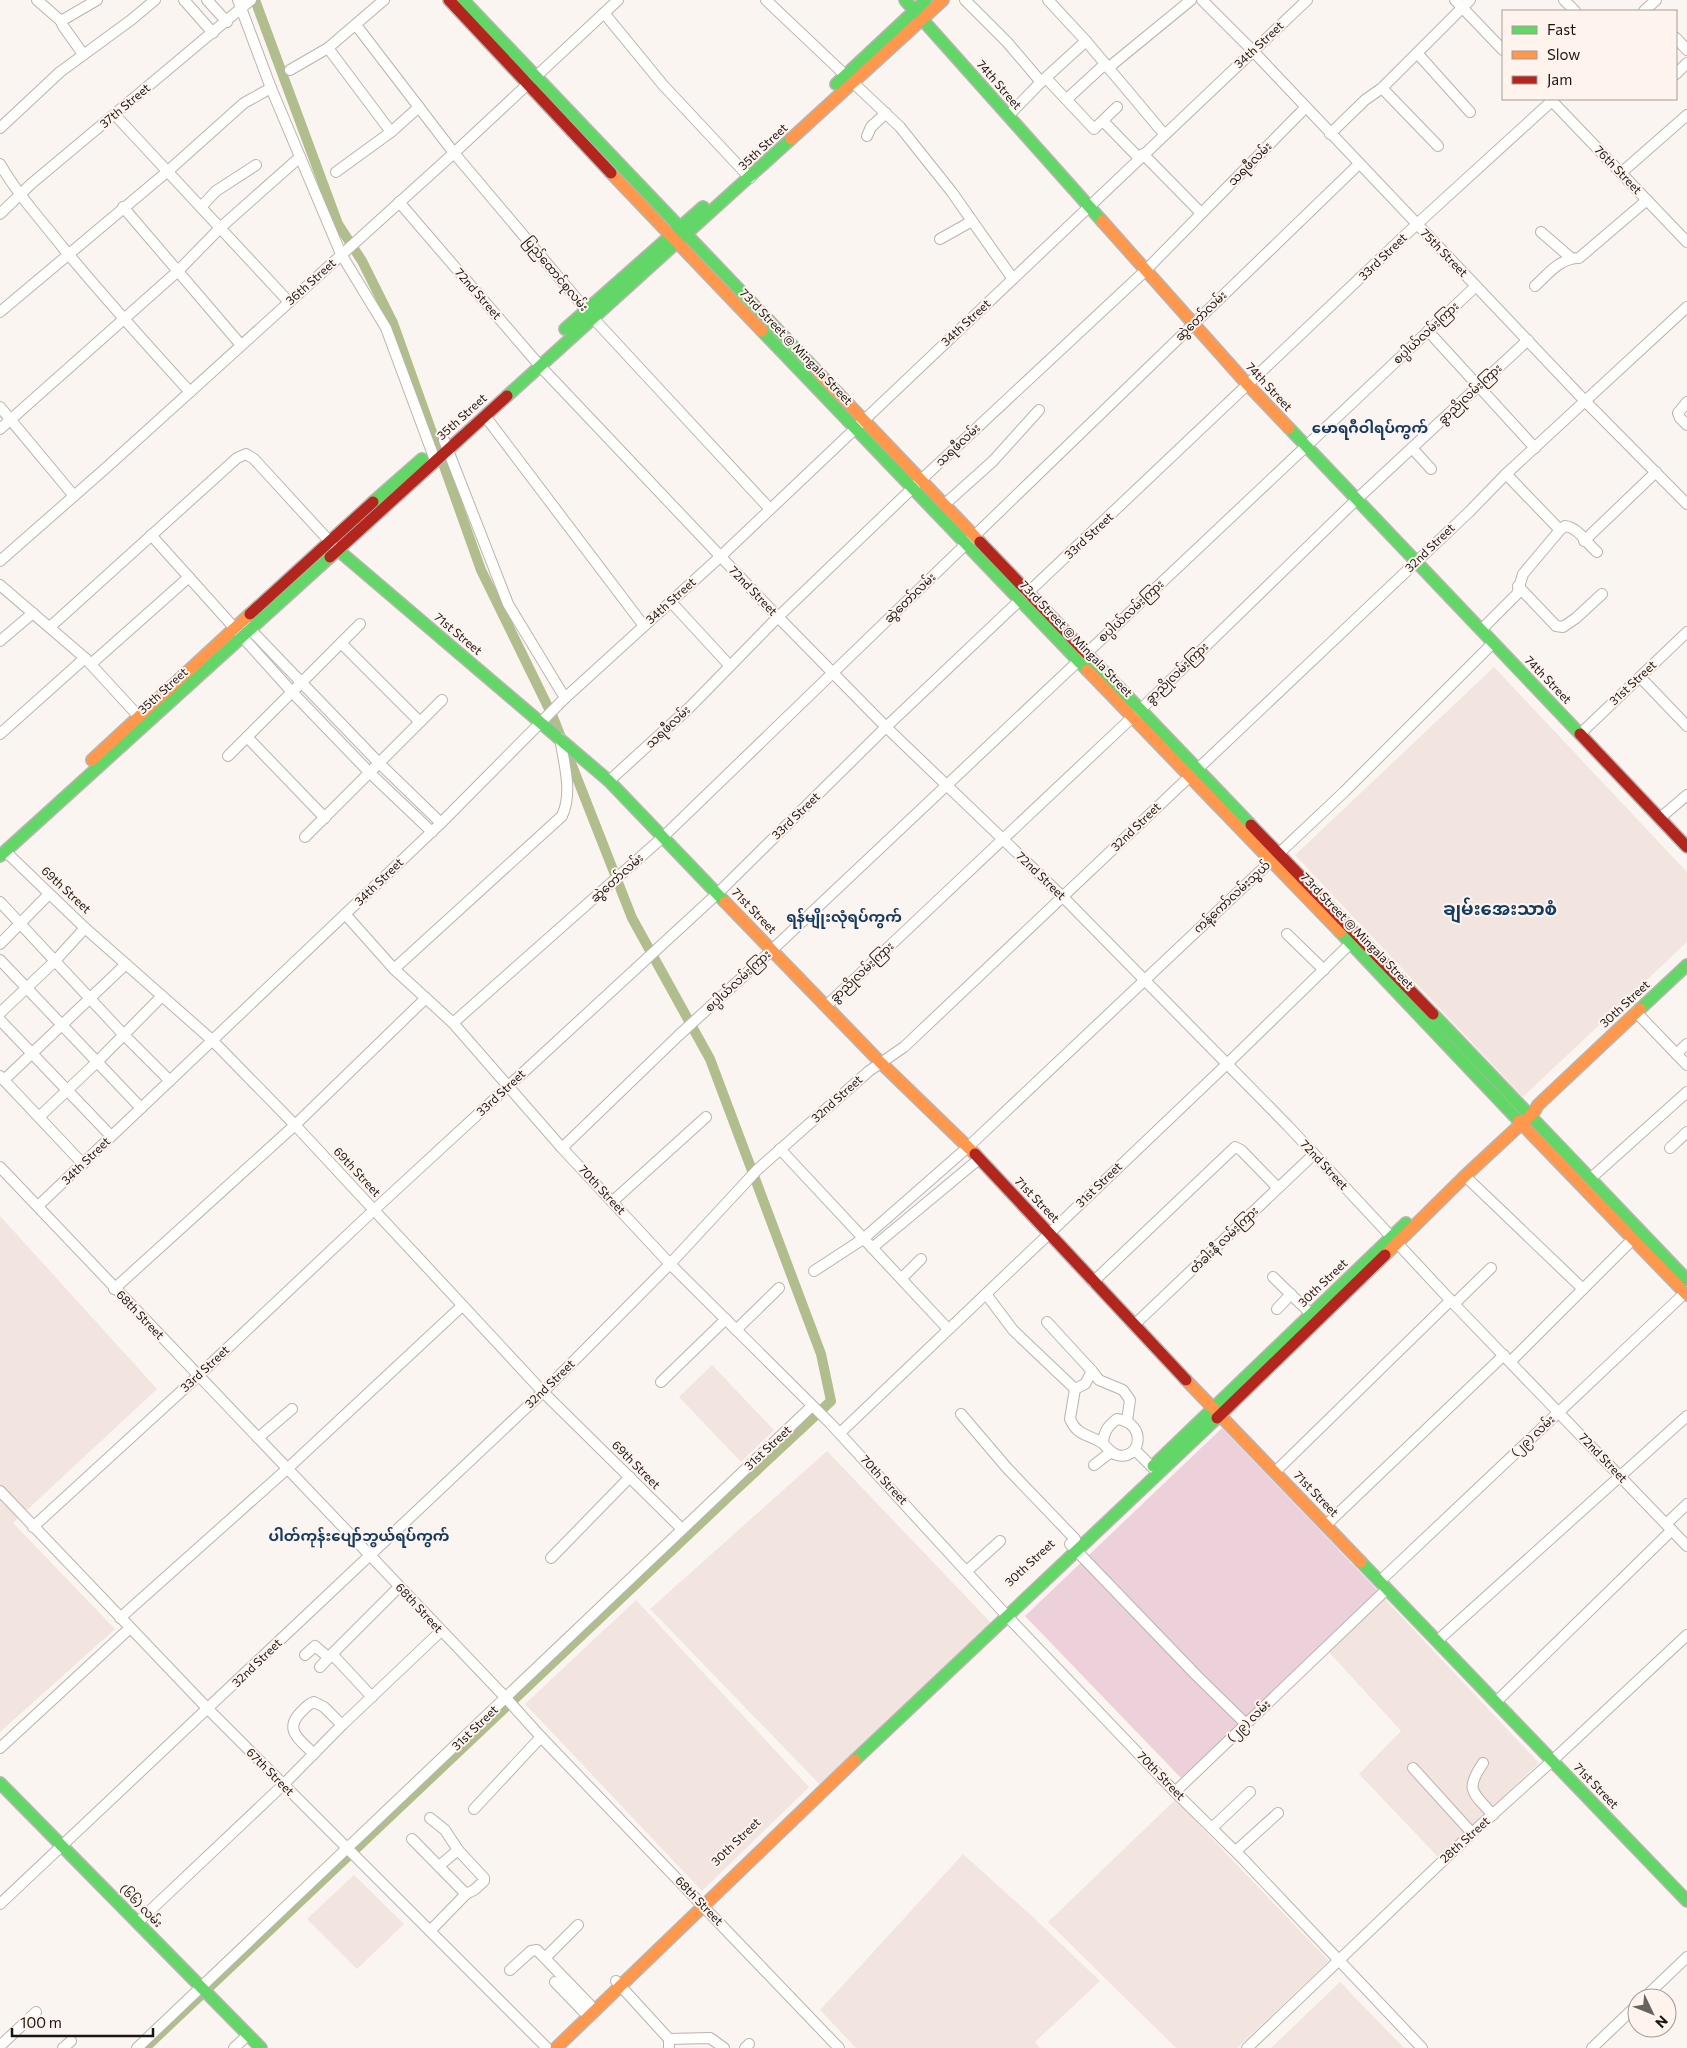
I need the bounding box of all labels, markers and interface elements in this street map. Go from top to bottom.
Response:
legend [1502,10,1677,100]
street label: 34th Street [1231,18,1286,71]
text: Fast [1547,20,1576,38]
text: Slow [1547,45,1580,63]
street label: 74th Street [975,57,1025,112]
text: Jam [1547,70,1572,88]
street label: 37th Street [96,80,152,130]
street label: 35th Street [735,120,790,172]
street label: သရဖီလမ်း [1224,138,1277,191]
street label: 76th Street [1592,142,1645,196]
street label: 75th Street [1418,225,1471,279]
street label: 33rd Street [1355,230,1409,283]
street label: ပြည်ထောင်စုလမ်း [519,233,593,316]
street label: 36th Street [283,255,338,307]
street label: 72nd Street [453,265,505,322]
street label: 73rd Street @ Mingala Street [738,285,856,407]
street label: ဆွဲတော်လမ်း [1171,287,1232,346]
street label: 34th Street [938,296,993,349]
street label: စပ္ပါယ်လမ်းကြား [1389,298,1464,369]
street label: 74th Street [1244,359,1296,413]
street label: ခွာညိုလမ်းကြား [1434,360,1507,429]
street label: 35th Street [434,390,489,442]
district label: မောရဂီဝါရပ်ကွက် [1312,418,1428,440]
street label: သရဖီလမ်း [932,419,985,471]
street label: 33rd Street [1061,509,1116,561]
street label: 32nd Street [1402,520,1457,574]
street label: 72nd Street [727,563,781,618]
street label: ဆွဲတော်လမ်း [880,569,941,628]
street label: 34th Street [643,574,698,626]
street label: စပ္ပါယ်လမ်းကြား [1094,576,1169,647]
street label: 73rd Street @ Mingala Street [1018,577,1136,699]
street label: 71st Street [432,609,485,657]
street label: ခွာညိုလမ်းကြား [1141,638,1213,709]
street label: 74th Street [1523,653,1575,706]
street label: 31st Street [1606,657,1659,707]
street label: 35th Street [135,664,190,716]
street label: သရဖီလမ်း [642,701,695,753]
street label: 33rd Street [768,789,822,842]
street label: 32nd Street [1108,799,1163,853]
street label: 72nd Street [1014,848,1069,902]
street label: ဆွဲတော်လမ်း [587,849,648,907]
street label: 34th Street [351,855,406,908]
street label: ကန့်ကော်လမ်းသွယ် [1189,856,1275,938]
street label: 69th Street [39,863,94,916]
street label: 73rd Street @ Mingala Street [1299,869,1417,991]
street label: 71st Street [730,885,780,936]
district label: ချမ်းအေးသာစံ [1443,897,1557,924]
district label: ရန်မျိုးလုံရပ်ကွက် [786,907,902,929]
street label: ခွာညိုလမ်းကြား [826,938,899,1007]
street label: စပ္ပါယ်လမ်းကြား [701,946,776,1017]
street label: 30th Street [1597,977,1652,1030]
street label: 33rd Street [473,1066,528,1118]
street label: 32nd Street [808,1072,865,1125]
street label: 34th Street [58,1134,113,1187]
street label: 72nd Street [1298,1137,1351,1192]
street label: 69th Street [331,1144,384,1199]
street label: 31st Street [1072,1159,1124,1210]
street label: 70th Street [576,1162,629,1217]
street label: 71st Street [1013,1174,1063,1225]
street label: တံခါးနီ လမ်းကြား [1185,1202,1263,1278]
street label: 30th Street [1295,1255,1350,1309]
street label: 68th Street [114,1287,168,1342]
street label: 33rd Street [177,1342,232,1394]
street label: 32nd Street [522,1356,577,1410]
street label: (၂၉) လမ်း [1507,1411,1560,1462]
street label: 31st Street [741,1422,794,1472]
street label: 72nd Street [1577,1430,1631,1485]
street label: 69th Street [610,1437,664,1491]
street label: 70th Street [858,1452,911,1507]
street label: 71st Street [1292,1468,1342,1519]
district label: ပါတ်ကုန်းပျော်ဘွယ်ရပ်ကွက် [269,1526,449,1548]
street label: 30th Street [1002,1536,1057,1589]
street label: 68th Street [393,1580,446,1635]
street label: 32nd Street [229,1635,284,1689]
street label: (၂၉) လမ်း [1223,1696,1275,1747]
street label: 31st Street [448,1702,500,1753]
street label: 67th Street [244,1745,297,1798]
street label: 70th Street [1135,1748,1188,1803]
street label: 71st Street [1572,1760,1622,1811]
street label: 28th Street [1437,1813,1492,1865]
street label: 30th Street [708,1814,763,1868]
street label: 68th Street [673,1873,727,1928]
street label: (၆၆) လမ်း [117,1880,167,1930]
north arrow [1627,1988,1677,2038]
scale bar [12,2006,154,2038]
text: 100 m [20,2013,62,2031]
text: N [1652,2013,1672,2032]

